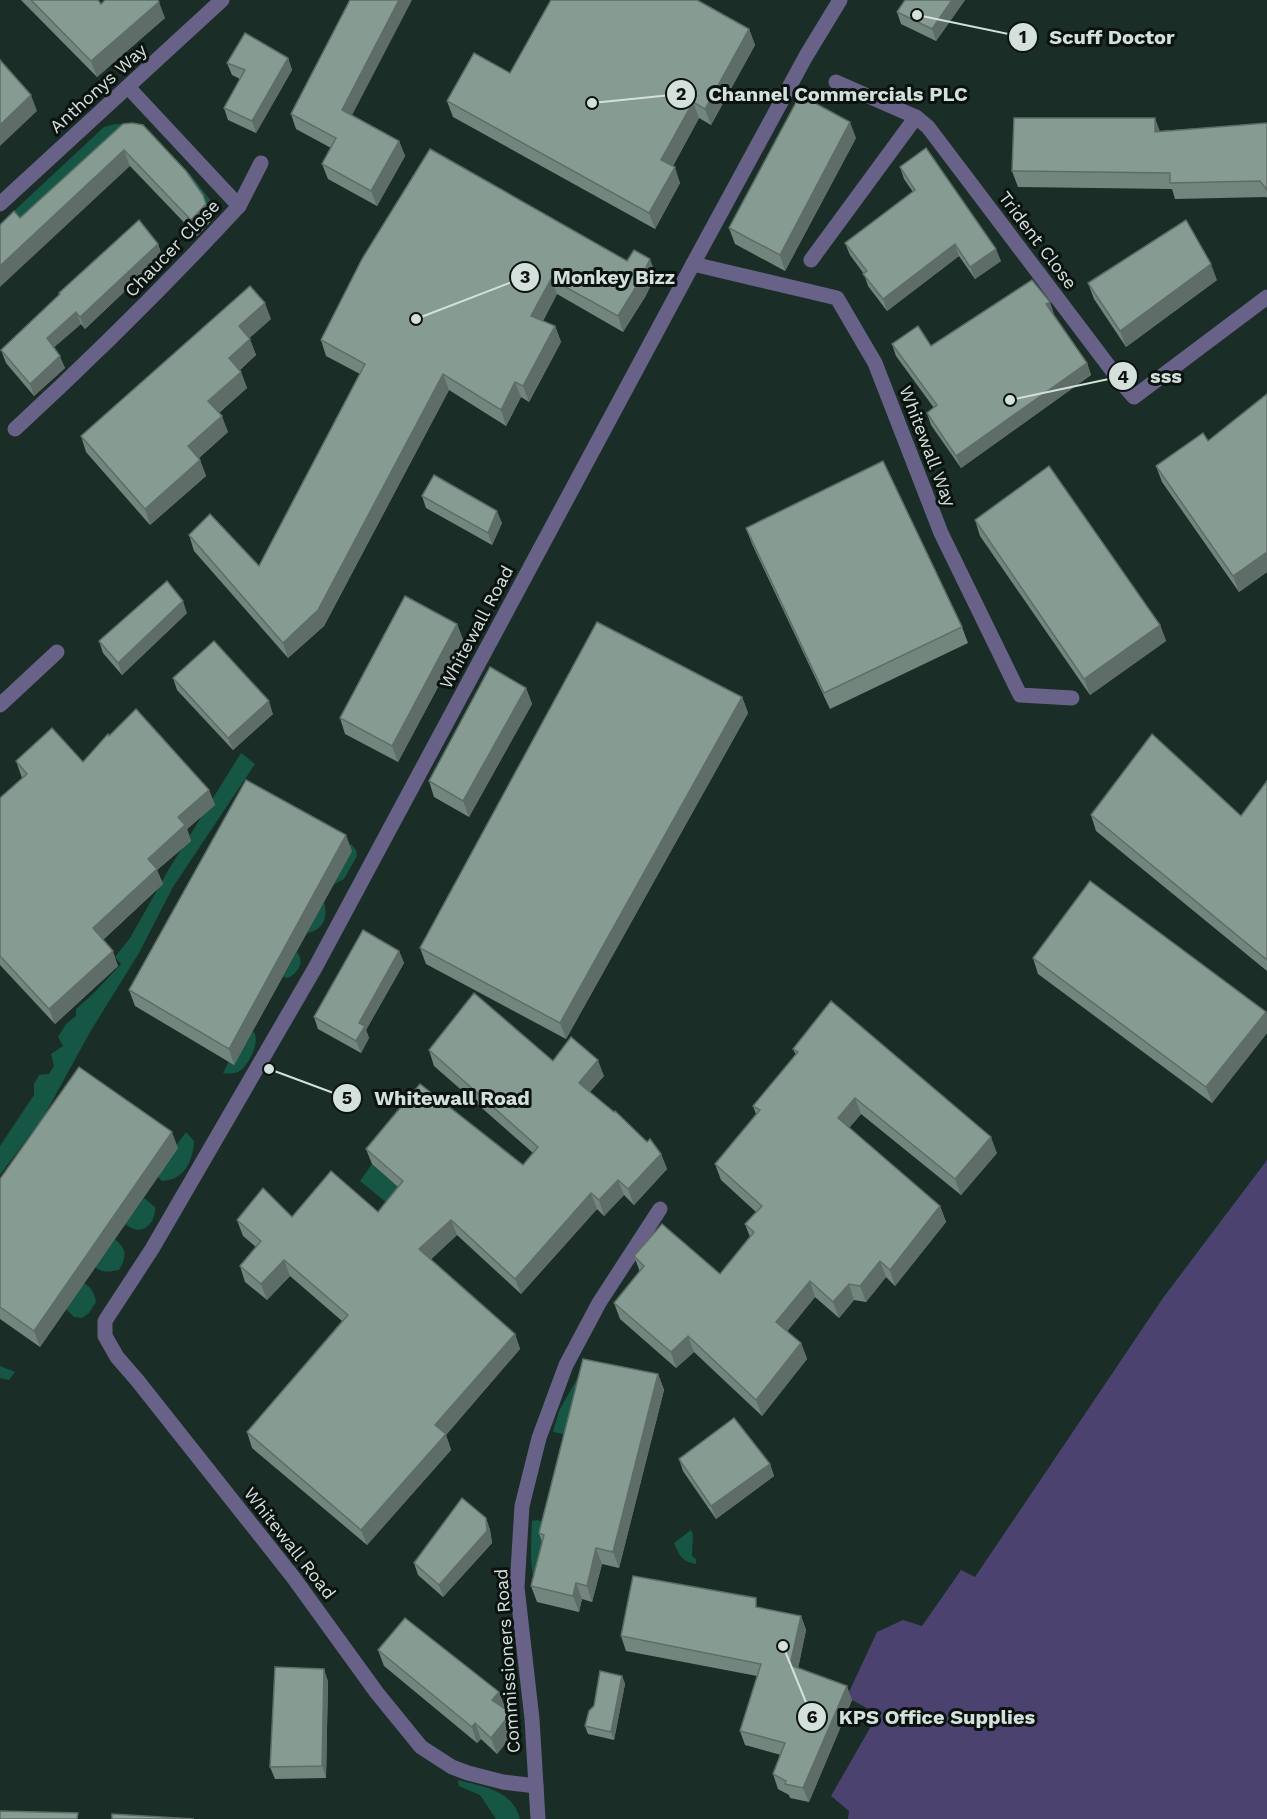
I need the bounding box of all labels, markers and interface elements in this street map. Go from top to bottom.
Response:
callout: Scuff Doctor [1008,18,1187,56]
text: Scuff Doctor [1049,25,1175,49]
text: 1 [1019,26,1027,47]
street label: Anthonys Way [45,39,151,137]
callout: Channel Commercials PLC [666,75,980,113]
text: Channel Commercials PLC [708,82,968,106]
text: 2 [676,83,686,104]
street label: Trident Close [995,187,1081,293]
street label: Chaucer Close [120,195,224,301]
callout: Monkey Bizz [510,258,687,296]
text: Monkey Bizz [553,265,675,289]
text: 3 [520,266,530,287]
callout: sss [1108,357,1194,395]
text: sss [1150,364,1182,388]
text: 4 [1117,366,1129,387]
street label: Whitewall Way [895,383,961,510]
street label: Whitewall Road [435,562,517,692]
callout: Whitewall Road [332,1079,542,1117]
text: Whitewall Road [374,1086,530,1110]
text: 5 [342,1087,352,1108]
street label: Whitewall Road [240,1483,340,1603]
street label: Commissioners Road [490,1568,524,1754]
callout: KPS Office Supplies [797,1698,1048,1736]
text: KPS Office Supplies [839,1705,1035,1729]
text: 6 [806,1706,818,1727]

